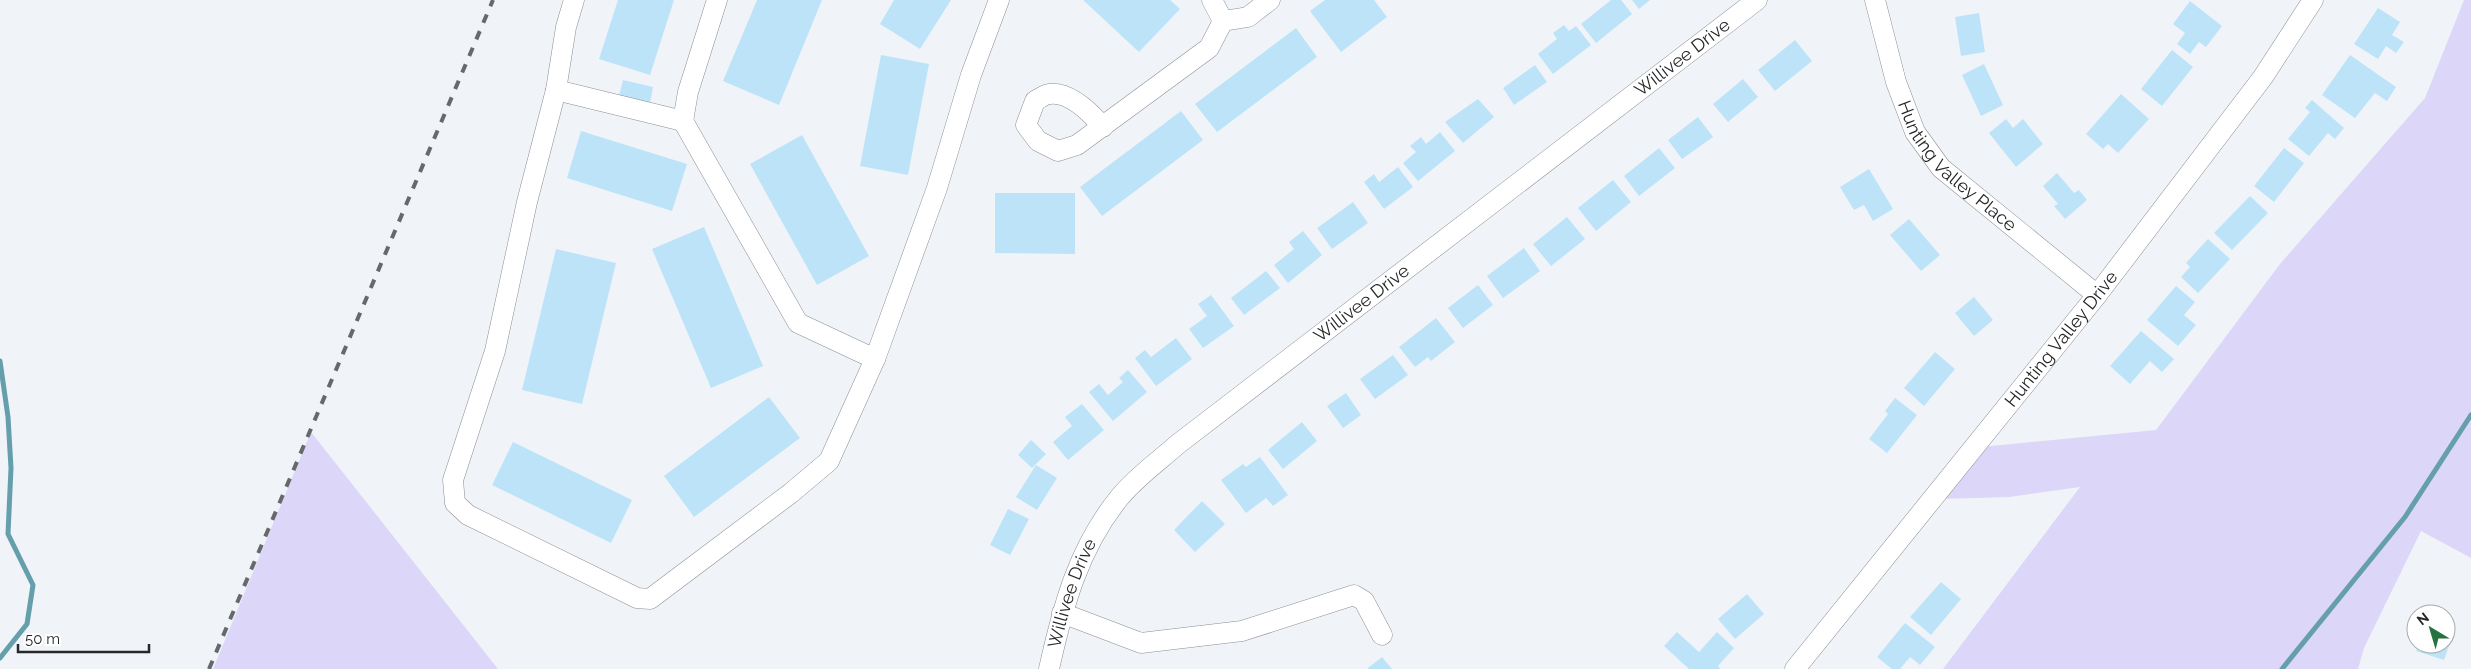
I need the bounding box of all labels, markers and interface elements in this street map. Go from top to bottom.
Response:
street label: Willivee Drive [1630,14,1734,100]
street label: Hunting Valley Place [1894,97,2021,235]
street label: Willivee Drive [1309,259,1413,346]
street label: Hunting Valley Drive [2000,266,2122,411]
street label: Willivee Drive [1043,535,1100,650]
north arrow [2406,604,2456,654]
text: N [2414,609,2432,628]
scale bar [18,622,149,654]
text: 50 m [25,630,60,648]

